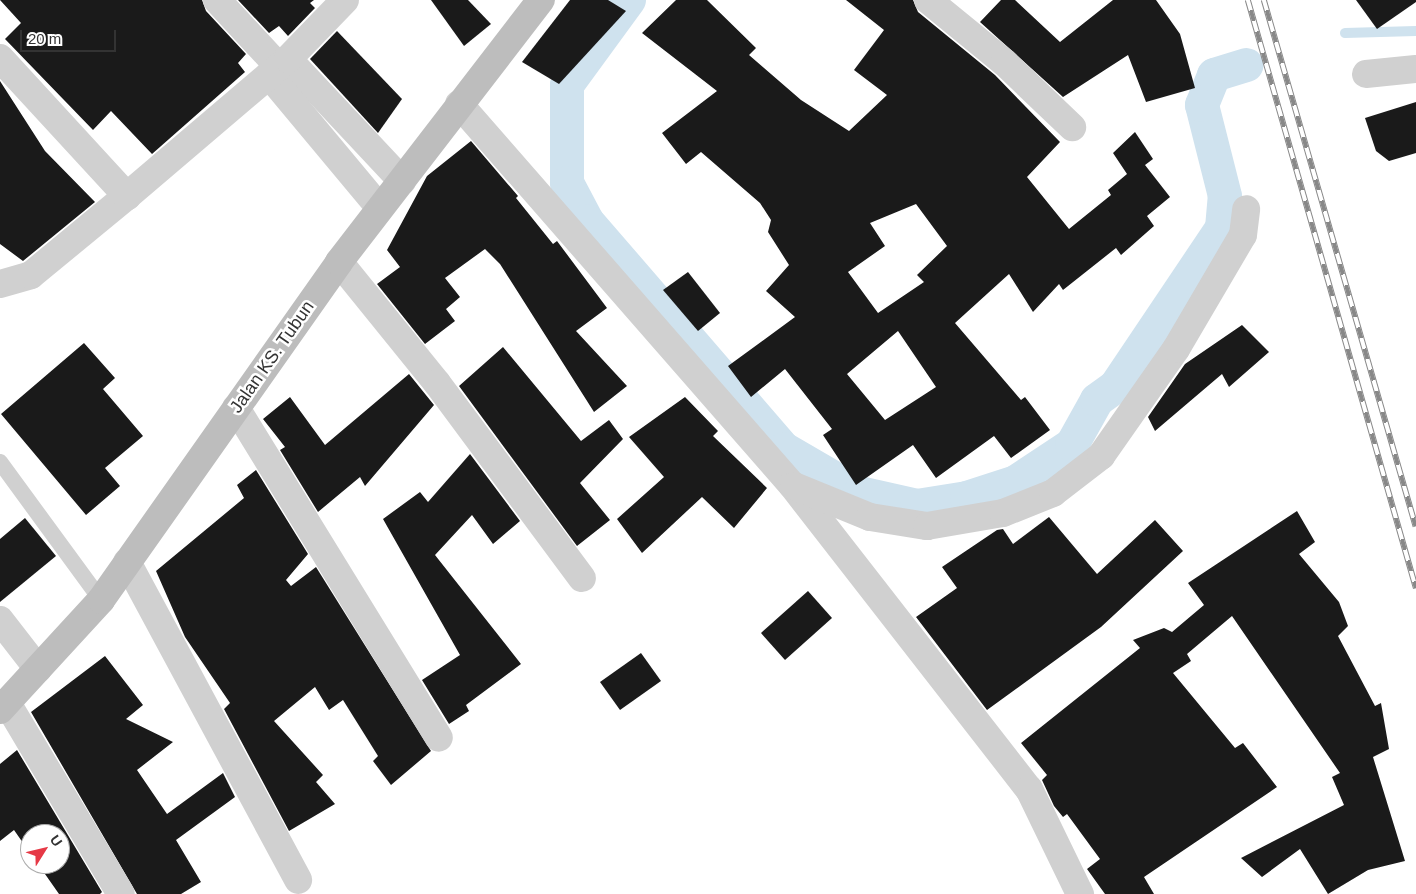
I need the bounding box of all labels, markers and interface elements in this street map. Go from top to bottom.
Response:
scale bar [22,20,119,52]
text: 20 m [28,30,61,47]
street label: Jalan KS. Tubun [225,297,319,417]
north arrow [20,824,70,874]
text: U [47,832,66,850]

